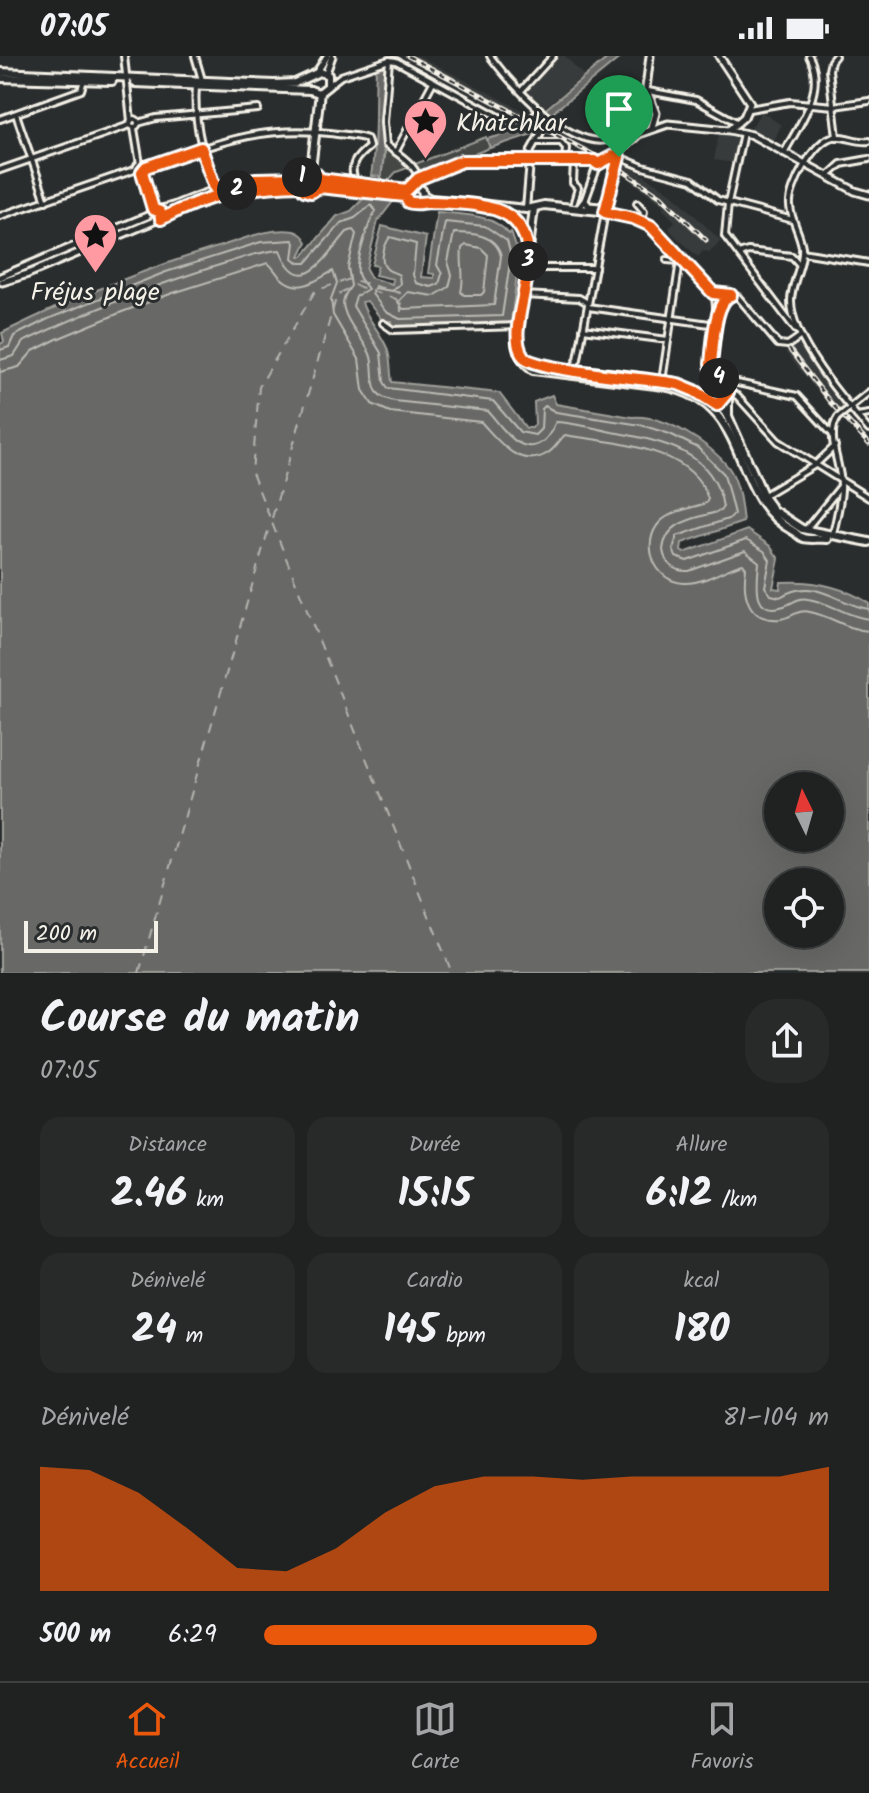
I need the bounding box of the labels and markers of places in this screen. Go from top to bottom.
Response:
pin [585,75,653,157]
place icon: Khatchkar [401,98,449,161]
place label: Khatchkar [456,103,567,145]
pin: 1 [282,157,322,197]
pin: 2 [217,170,257,210]
place icon: Fréjus plage [71,212,119,275]
pin: 3 [508,241,548,281]
place label: Fréjus plage [30,272,160,314]
pin: 4 [699,358,739,398]

